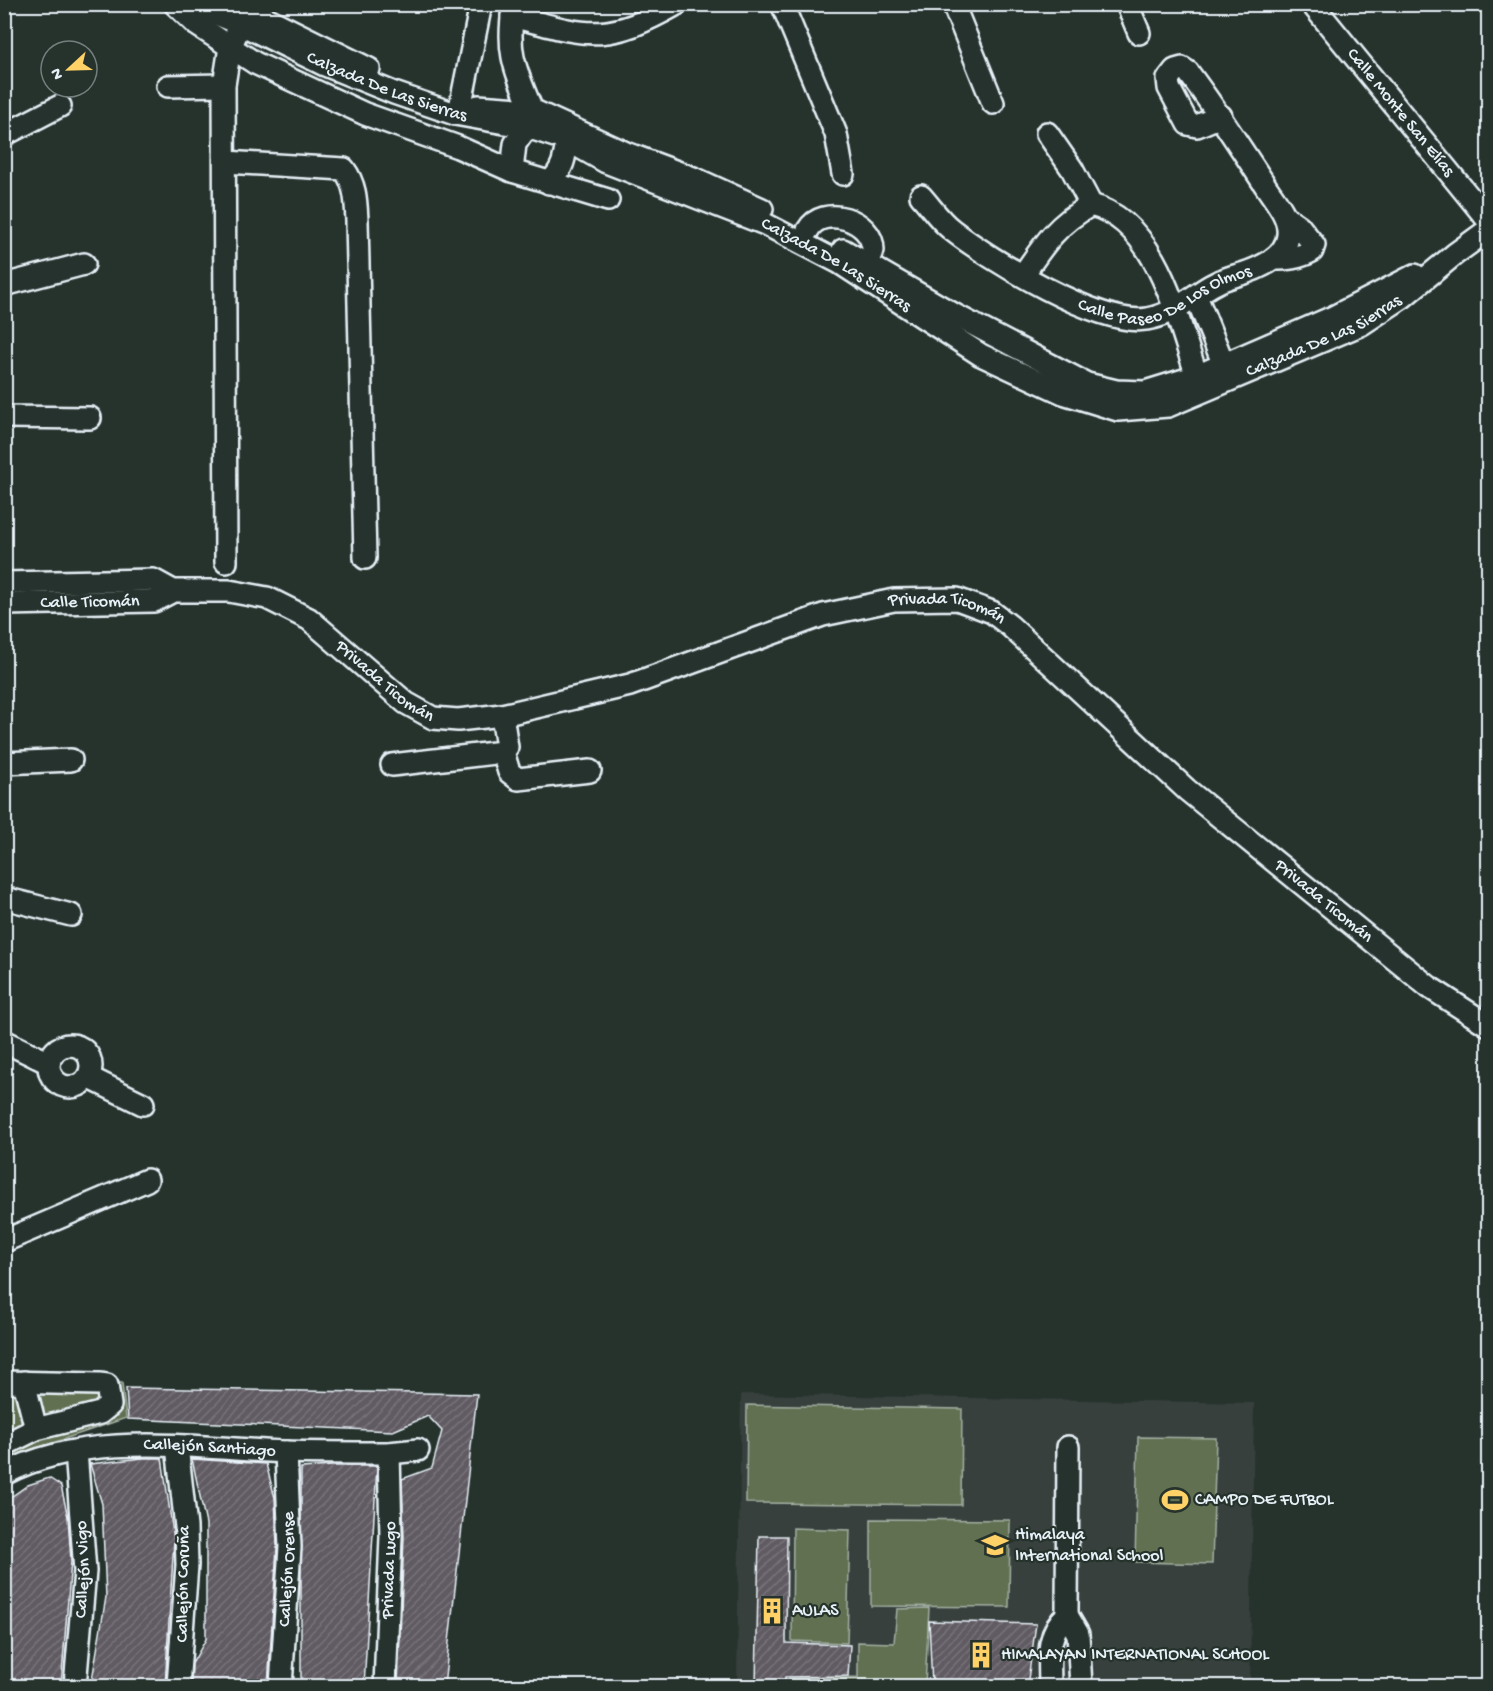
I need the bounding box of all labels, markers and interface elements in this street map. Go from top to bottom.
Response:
north arrow [39,39,99,99]
street label: Calle Monte San Elías [1342,44,1460,182]
street label: Calzada De Las Sierras [303,47,470,127]
text: N [47,64,69,82]
street label: Calzada De Las Sierras [757,213,916,318]
street label: Calle Paseo De Los Olmos [1075,260,1256,330]
street label: Calzada De Las Sierras [1243,289,1407,382]
street label: Privada Ticomán [885,588,1010,630]
street label: Calle Ticomán [40,591,140,614]
street label: Privada Ticomán [330,635,438,727]
street label: Privada Ticomán [1269,854,1377,948]
street label: Callejón Santiago [144,1434,276,1462]
sports icon: CAMPO DE FUTBOL [1160,1485,1190,1515]
place label: CAMPO DE FUTBOL [1195,1490,1335,1511]
street label: Callejón Orense [274,1510,301,1628]
street label: Callejón Vigo [70,1520,96,1619]
street label: Privada Lugo [377,1521,402,1620]
street label: Callejón Coruña [172,1524,196,1643]
place label: Himalaya International School [1015,1525,1164,1567]
school or university icon: Himalaya International School [980,1530,1010,1560]
building icon: AULAS [757,1596,787,1626]
place label: AULAS [792,1601,839,1622]
building icon: HIMALAYAN INTERNATIONAL SCHOOL [966,1640,996,1670]
place label: HIMALAYAN INTERNATIONAL SCHOOL [1001,1645,1270,1666]

